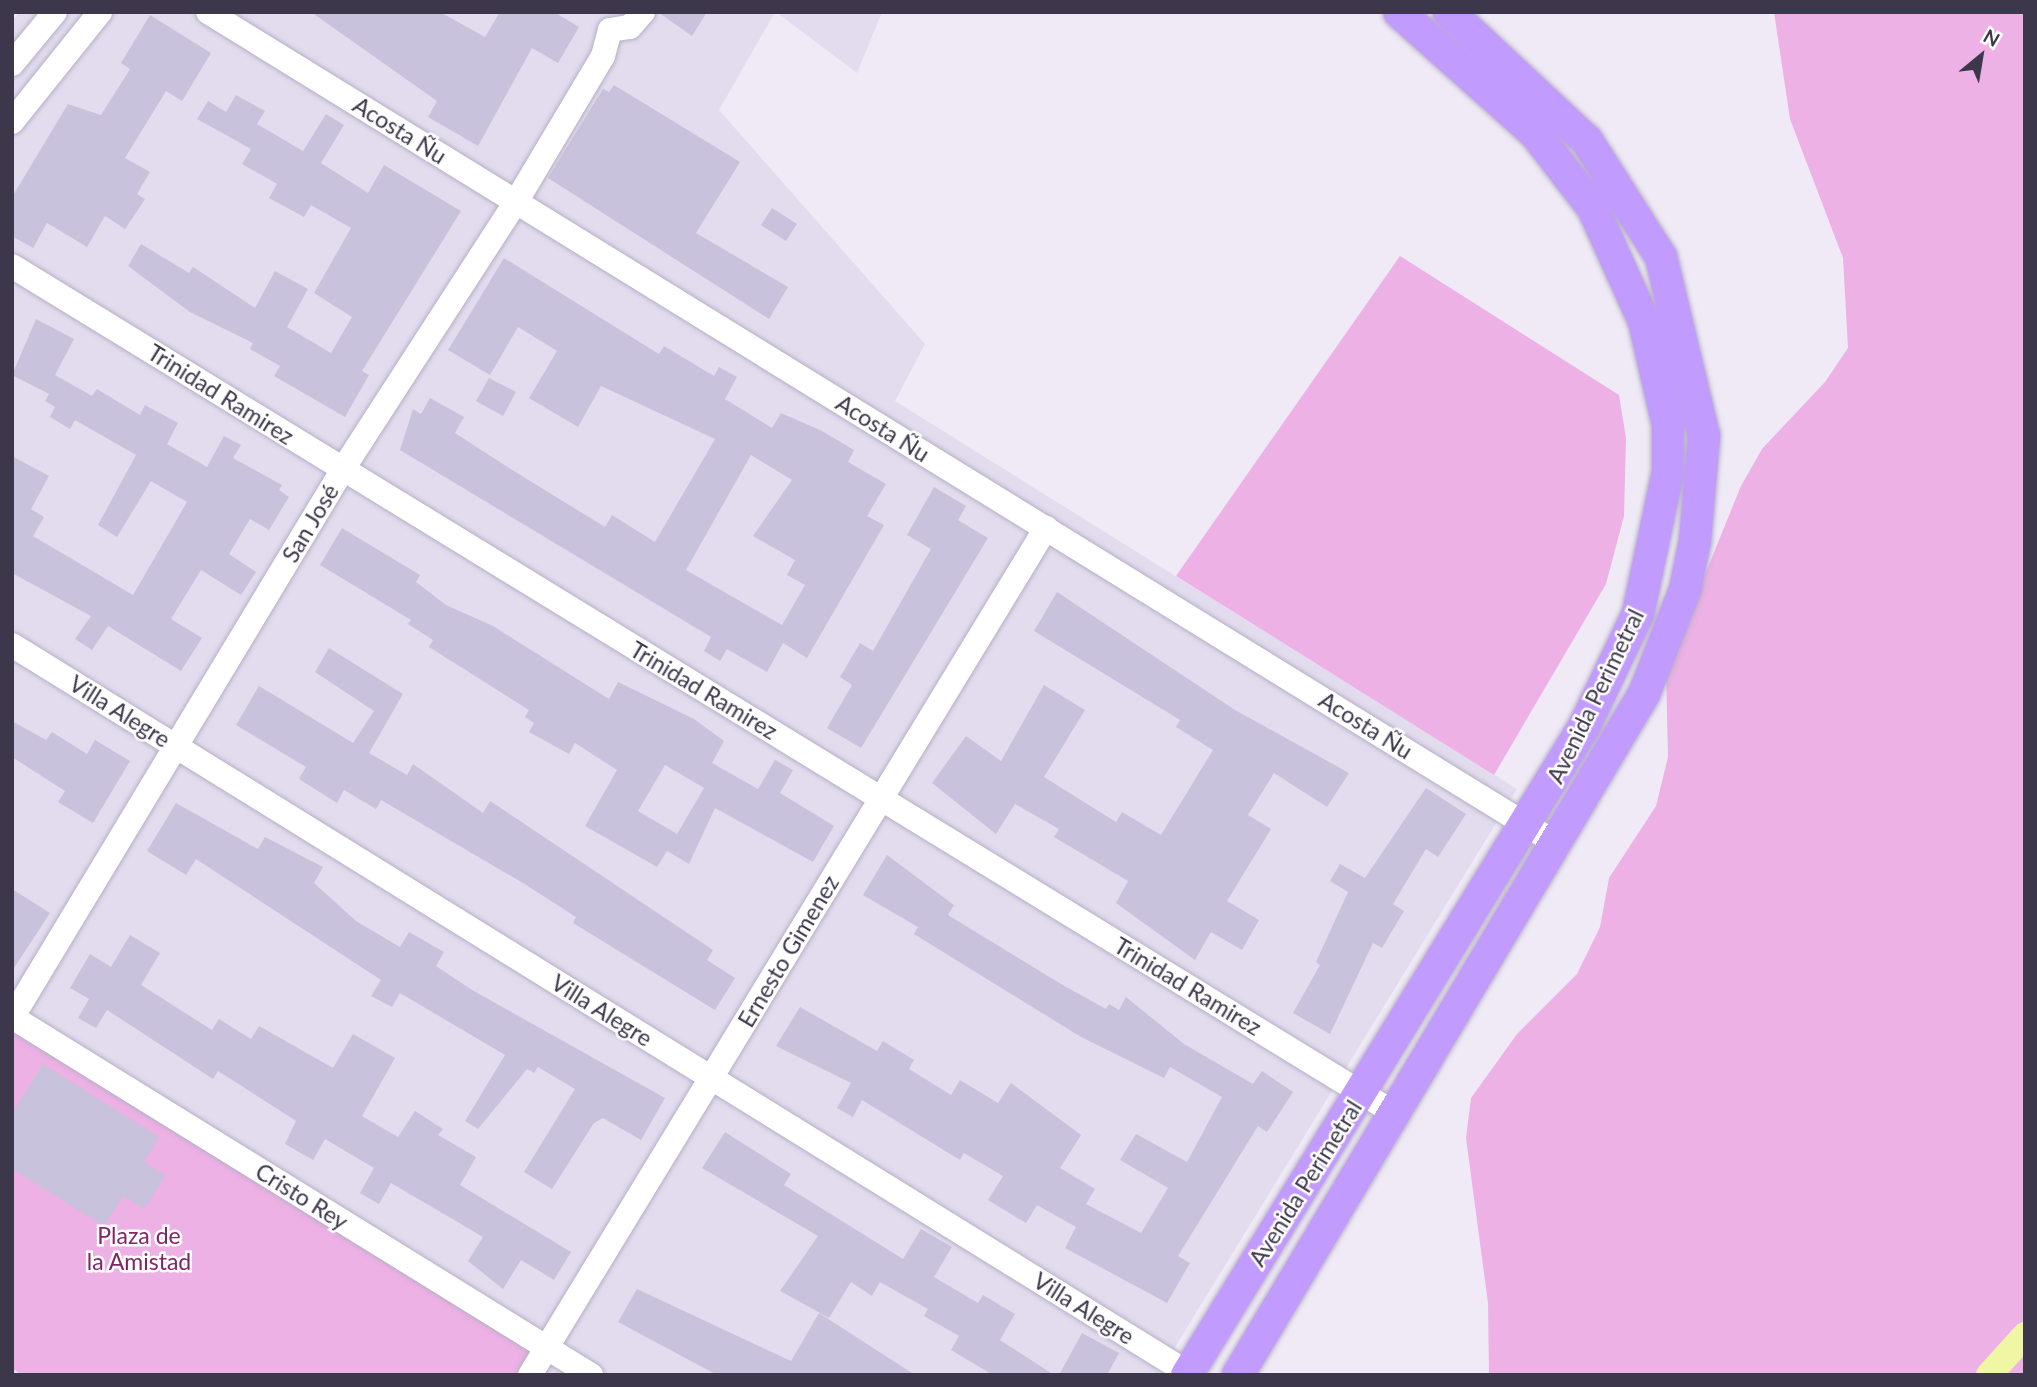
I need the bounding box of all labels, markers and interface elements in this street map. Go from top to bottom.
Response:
north arrow [1946,21,2016,91]
text: N [1980,24,2004,51]
street label: Acosta Ñu [348,91,452,169]
street label: Trinidad Ramirez [143,338,299,450]
street label: Acosta Ñu [831,389,935,467]
street label: San José [276,479,344,567]
street label: Avenida Perimetral [1541,604,1649,788]
street label: Trinidad Ramirez [625,635,783,745]
street label: Villa Alegre [64,669,176,753]
street label: Acosta Ñu [1314,686,1418,764]
street label: Ernesto Gimenez [732,870,844,1032]
street label: Trinidad Ramirez [1109,931,1267,1041]
street label: Villa Alegre [546,968,658,1052]
street label: Avenida Perimetral [1243,1095,1367,1271]
street label: Cristo Rey [251,1157,353,1235]
park label: Plaza de la Amistad [86,1221,192,1275]
street label: Villa Alegre [1028,1266,1140,1350]

